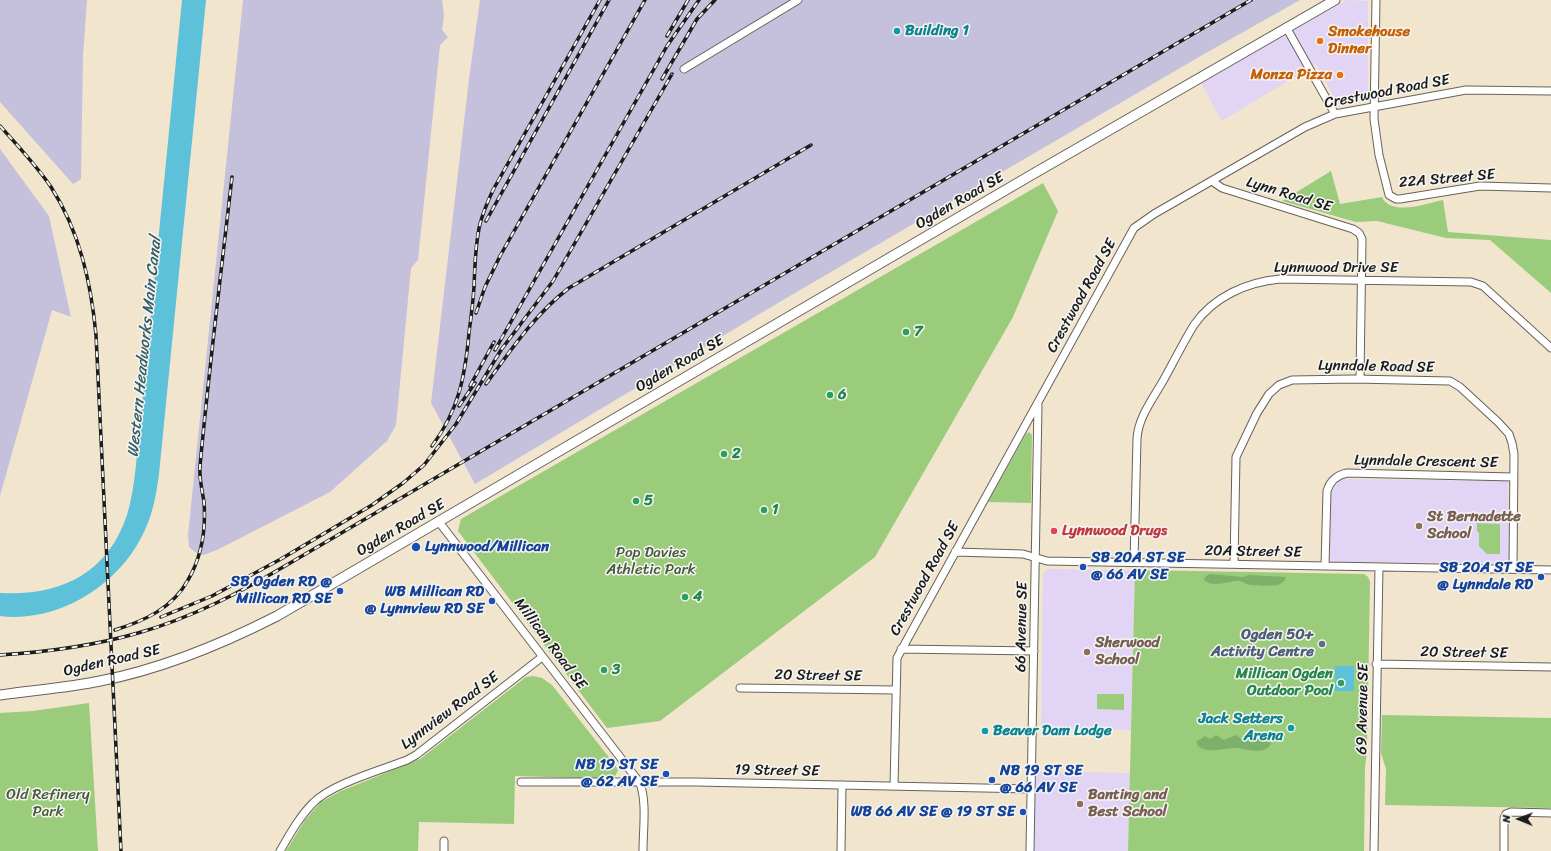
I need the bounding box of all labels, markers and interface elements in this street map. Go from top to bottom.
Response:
place label: Building 1 [905,22,969,40]
place label: Smokehouse Dinner [1328,23,1410,58]
marker: Building 1 [892,26,902,36]
marker: Smokehouse Dinner [1315,36,1325,46]
place label: Monza Pizza [1250,66,1332,84]
marker: Monza Pizza [1335,70,1345,80]
street label: Crestwood Road SE [1323,71,1451,113]
street label: 22A Street SE [1398,166,1496,192]
street label: Ogden Road SE [913,169,1007,233]
street label: Lynn Road SE [1244,173,1334,217]
water label: Western Headworks Main Canal [124,236,166,458]
street label: Crestwood Road SE [1043,236,1121,356]
street label: Lynnwood Drive SE [1274,259,1398,277]
place label: 7 [914,323,923,341]
marker: 7 [901,327,911,337]
street label: Ogden Road SE [633,332,727,396]
street label: Lynndale Road SE [1318,357,1434,377]
place label: 6 [838,386,847,404]
marker: 6 [825,390,835,400]
place label: 2 [732,445,741,463]
marker: 2 [719,449,729,459]
street label: Lynndale Crescent SE [1354,452,1498,472]
place label: 5 [644,492,653,510]
street label: Ogden Road SE [354,496,448,560]
marker: 5 [631,496,641,506]
place label: 1 [772,501,778,519]
marker: 1 [759,505,769,515]
place label: St Bernadette School [1427,508,1521,543]
street label: Crestwood Road SE [886,519,964,639]
marker: St Bernadette School [1414,521,1424,531]
place label: Lynnwood Drugs [1062,522,1167,540]
marker: Lynnwood Drugs [1049,526,1059,536]
place label: Lynnwood/Millican [425,538,549,556]
marker: Lynnwood/Millican [410,541,422,553]
street label: 20A Street SE [1204,542,1302,562]
park label: Pop Davies Athletic Park [606,544,696,579]
place label: SB 20A ST SE @ 66 AV SE [1091,549,1185,584]
place label: SB 20A ST SE @ Lynndale RD [1437,559,1533,594]
marker: SB 20A ST SE @ 66 AV SE [1078,562,1088,572]
marker: SB 20A ST SE @ Lynndale RD [1536,572,1546,582]
place label: SB Ogden RD @ Millican RD SE [231,573,332,608]
street label: 66 Avenue SE [1012,582,1032,672]
place label: WB Millican RD @ Lynnview RD SE [365,583,484,618]
marker: SB Ogden RD @ Millican RD SE [335,586,345,596]
place label: 4 [693,588,702,606]
marker: 4 [680,592,690,602]
street label: Millican Road SE [510,595,590,693]
marker: WB Millican RD @ Lynnview RD SE [487,596,497,606]
place label: Ogden 50+ Activity Centre [1211,626,1314,661]
place label: Sherwood School [1095,634,1159,669]
marker: Ogden 50+ Activity Centre [1317,639,1327,649]
street label: Ogden Road SE [62,641,162,681]
street label: 20 Street SE [1420,643,1508,663]
marker: Sherwood School [1082,647,1092,657]
place label: 3 [612,661,620,679]
street label: 69 Avenue SE [1353,663,1373,755]
marker: 3 [599,665,609,675]
place label: Millican Ogden Outdoor Pool [1236,665,1333,700]
street label: 20 Street SE [774,666,862,686]
street label: Lynnview Road SE [398,668,502,754]
marker: Millican Ogden Outdoor Pool [1336,678,1346,688]
place label: Jack Setters Arena [1199,710,1283,745]
place label: Beaver Dam Lodge [993,722,1112,740]
marker: Jack Setters Arena [1286,723,1296,733]
marker: Beaver Dam Lodge [980,726,990,736]
place label: NB 19 ST SE @ 62 AV SE [576,756,658,791]
street label: 19 Street SE [734,761,820,781]
place label: NB 19 ST SE @ 66 AV SE [1000,762,1082,797]
marker: NB 19 ST SE @ 62 AV SE [661,769,671,779]
marker: NB 19 ST SE @ 66 AV SE [987,775,997,785]
park label: Old Refinery Park [6,786,90,821]
place label: Banting and Best School [1088,786,1167,821]
marker: Banting and Best School [1075,799,1085,809]
north arrow [1499,799,1539,839]
place label: WB 66 AV SE @ 19 ST SE [851,803,1015,821]
marker: WB 66 AV SE @ 19 ST SE [1018,807,1028,817]
text: N [1497,815,1516,823]

